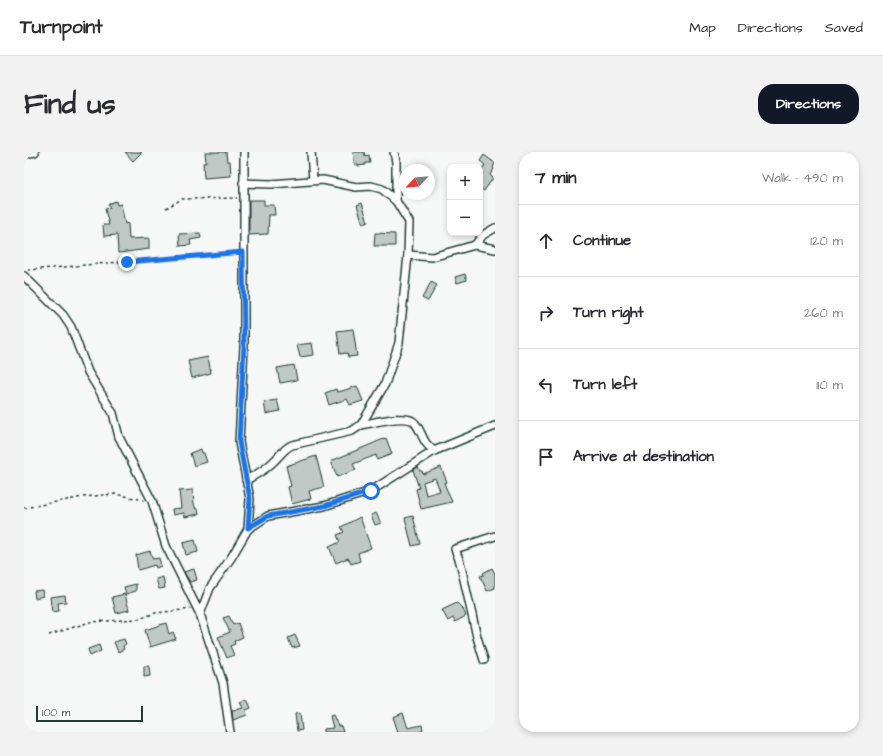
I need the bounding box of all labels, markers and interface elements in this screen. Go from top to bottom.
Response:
text: Turnpoint [20,14,103,41]
text: Map [689,18,716,38]
text: Directions [738,18,803,38]
text: Saved [825,18,863,38]
button: Directions [758,84,859,124]
text: Find us [24,85,115,124]
north arrow [399,164,435,200]
map controls [447,164,483,236]
button: + [447,164,483,200]
text: 7 min [535,166,577,190]
text: Walk · 490 m [762,169,843,187]
button: − [447,200,483,236]
icon: ahead [535,230,557,252]
text: Continue [573,230,631,251]
text: 120 m [810,232,843,250]
route end [118,253,136,271]
icon: right [535,302,557,324]
text: Turn right [573,302,644,323]
text: 260 m [804,304,843,322]
icon: left [535,374,557,396]
text: Turn left [573,374,637,395]
text: 110 m [816,376,843,394]
icon: arrive [535,446,557,468]
text: Arrive at destination [573,446,714,467]
route start [362,482,380,500]
scale bar [36,704,143,723]
text: 100 m [42,705,70,720]

